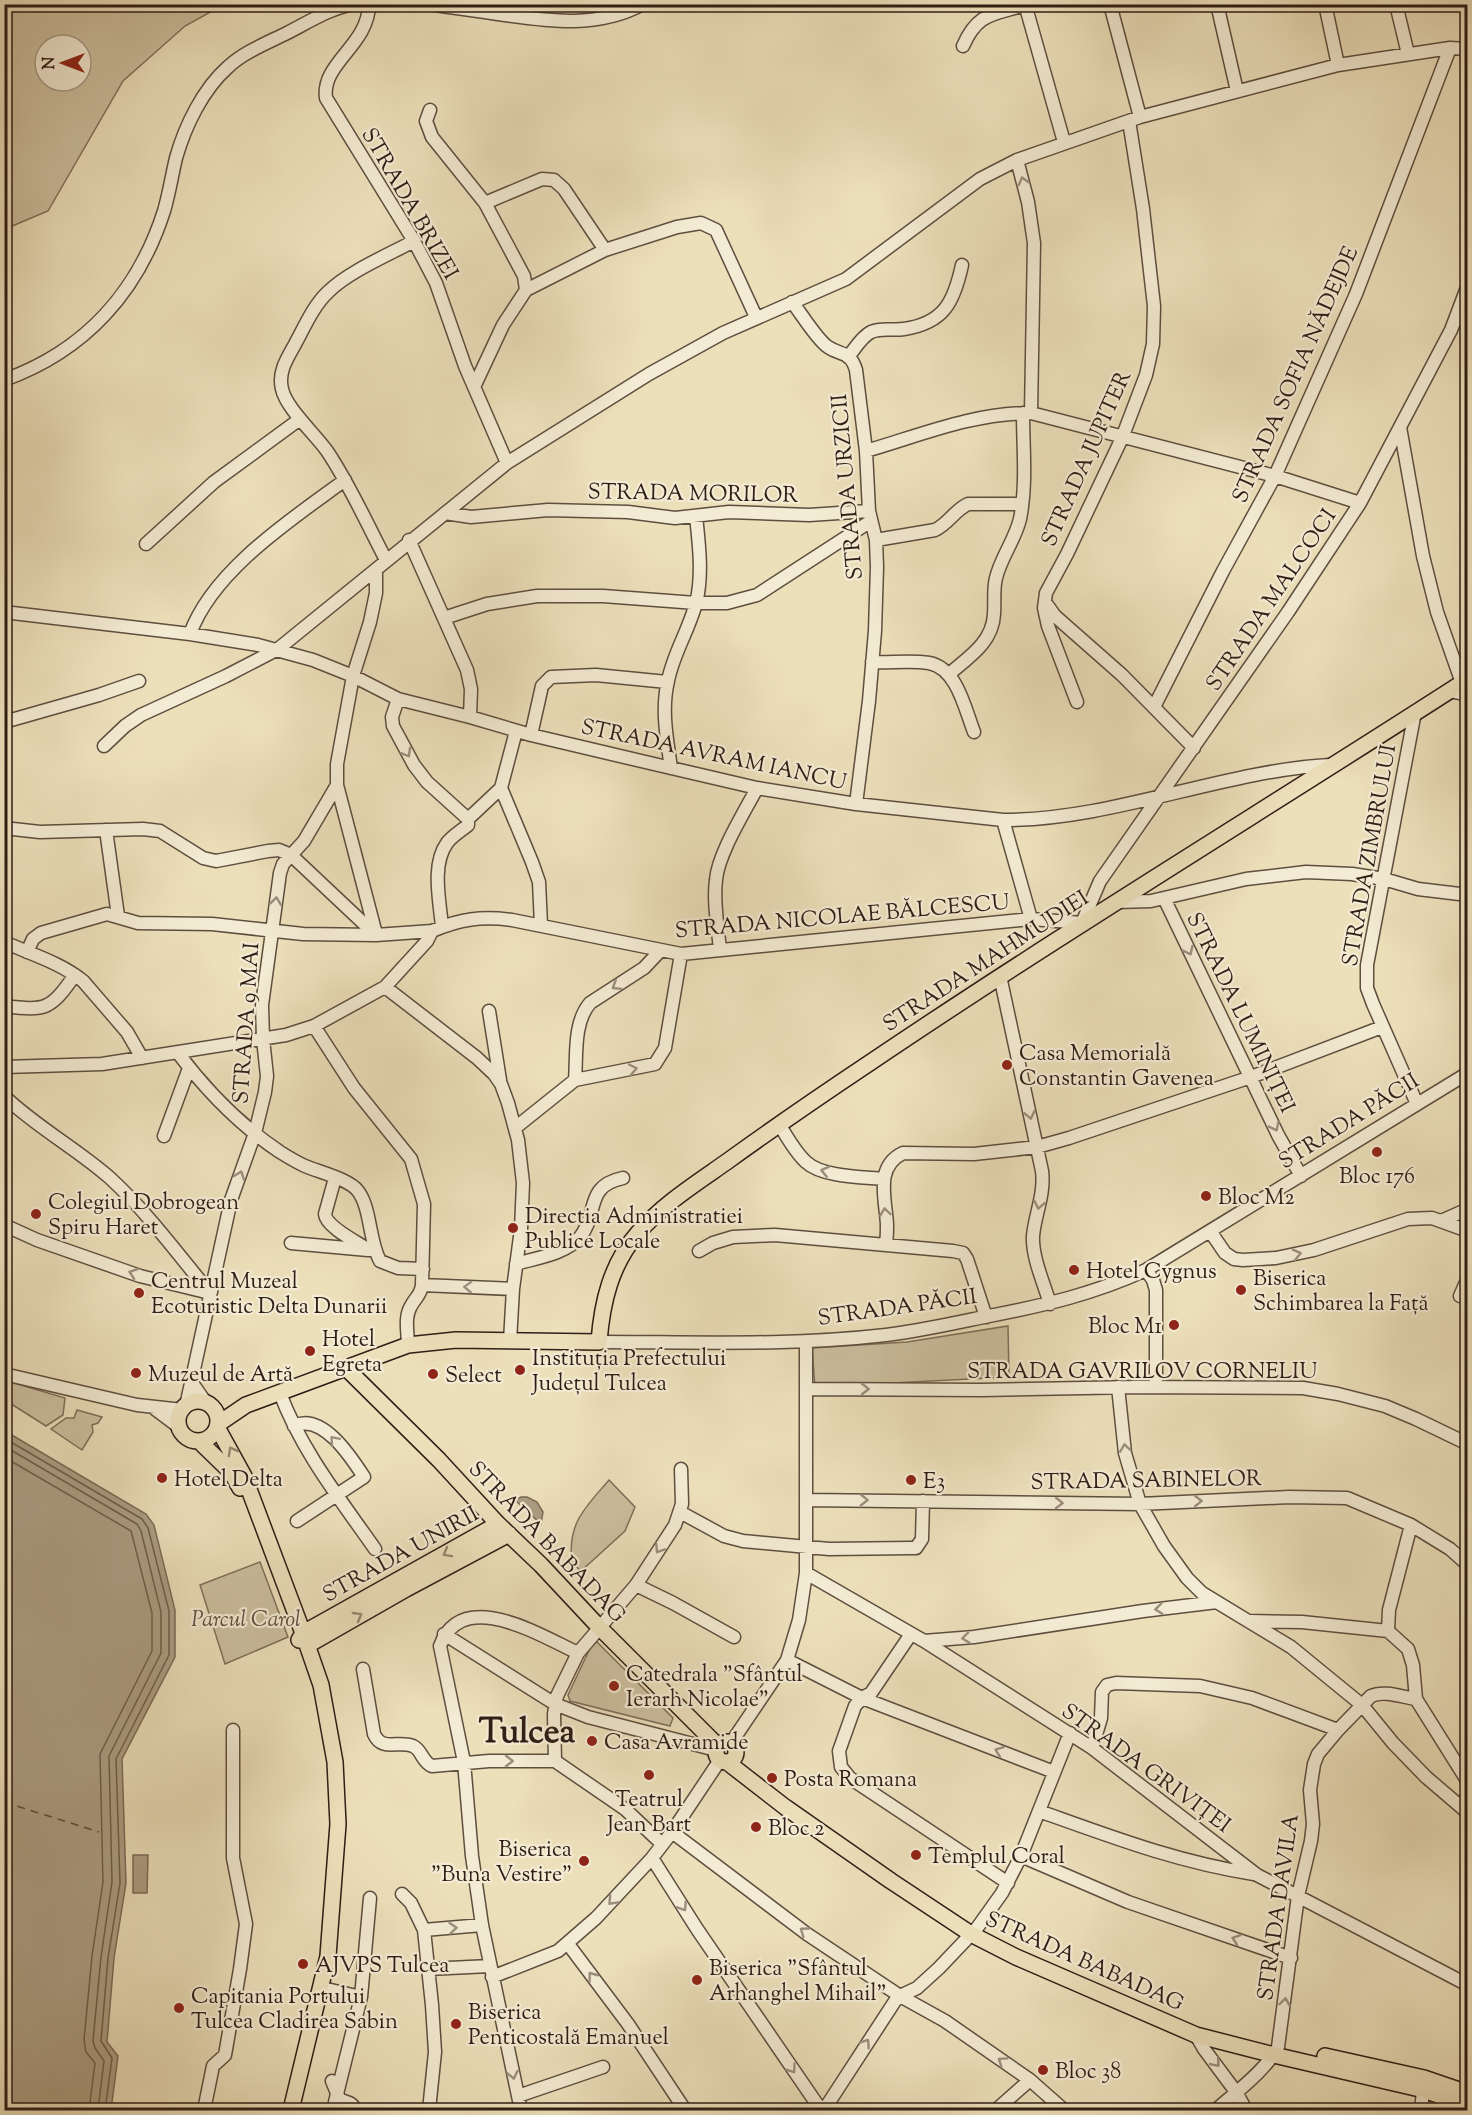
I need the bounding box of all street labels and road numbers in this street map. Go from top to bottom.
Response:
street label: STRADA BRIZEI [352,122,465,287]
street label: STRADA SOFIA NĂDEJDE [1226,242,1368,509]
street label: STRADA JUPITER [1035,366,1141,552]
street label: STRADA URZICII [825,392,873,581]
street label: STRADA MORILOR [587,477,799,513]
street label: STRADA MALCOCI [1199,503,1346,698]
street label: STRADA AVRAM IANCU [578,712,849,800]
street label: STRADA ZIMBRULUI [1336,742,1406,969]
street label: STRADA MAHMUDIEI [877,884,1096,1041]
street label: STRADA NICOLAE BĂLCESCU [674,887,1011,949]
street label: STRADA LUMINIȚEI [1177,907,1302,1119]
street label: STRADA 9 MAI [226,941,270,1105]
street label: STRADA PĂCII [1273,1066,1426,1179]
street label: STRADA PĂCII [816,1282,979,1336]
street label: STRADA GAVRILOV CORNELIU [967,1357,1317,1389]
street label: STRADA BABADAG [460,1455,632,1631]
street label: STRADA SABINELOR [1030,1464,1262,1500]
street label: STRADA UNIRII [318,1499,485,1612]
street label: STRADA GRIVIȚEI [1054,1697,1237,1842]
street label: STRADA DAVILA [1251,1812,1309,2003]
street label: STRADA BABADAG [979,1905,1188,2021]

